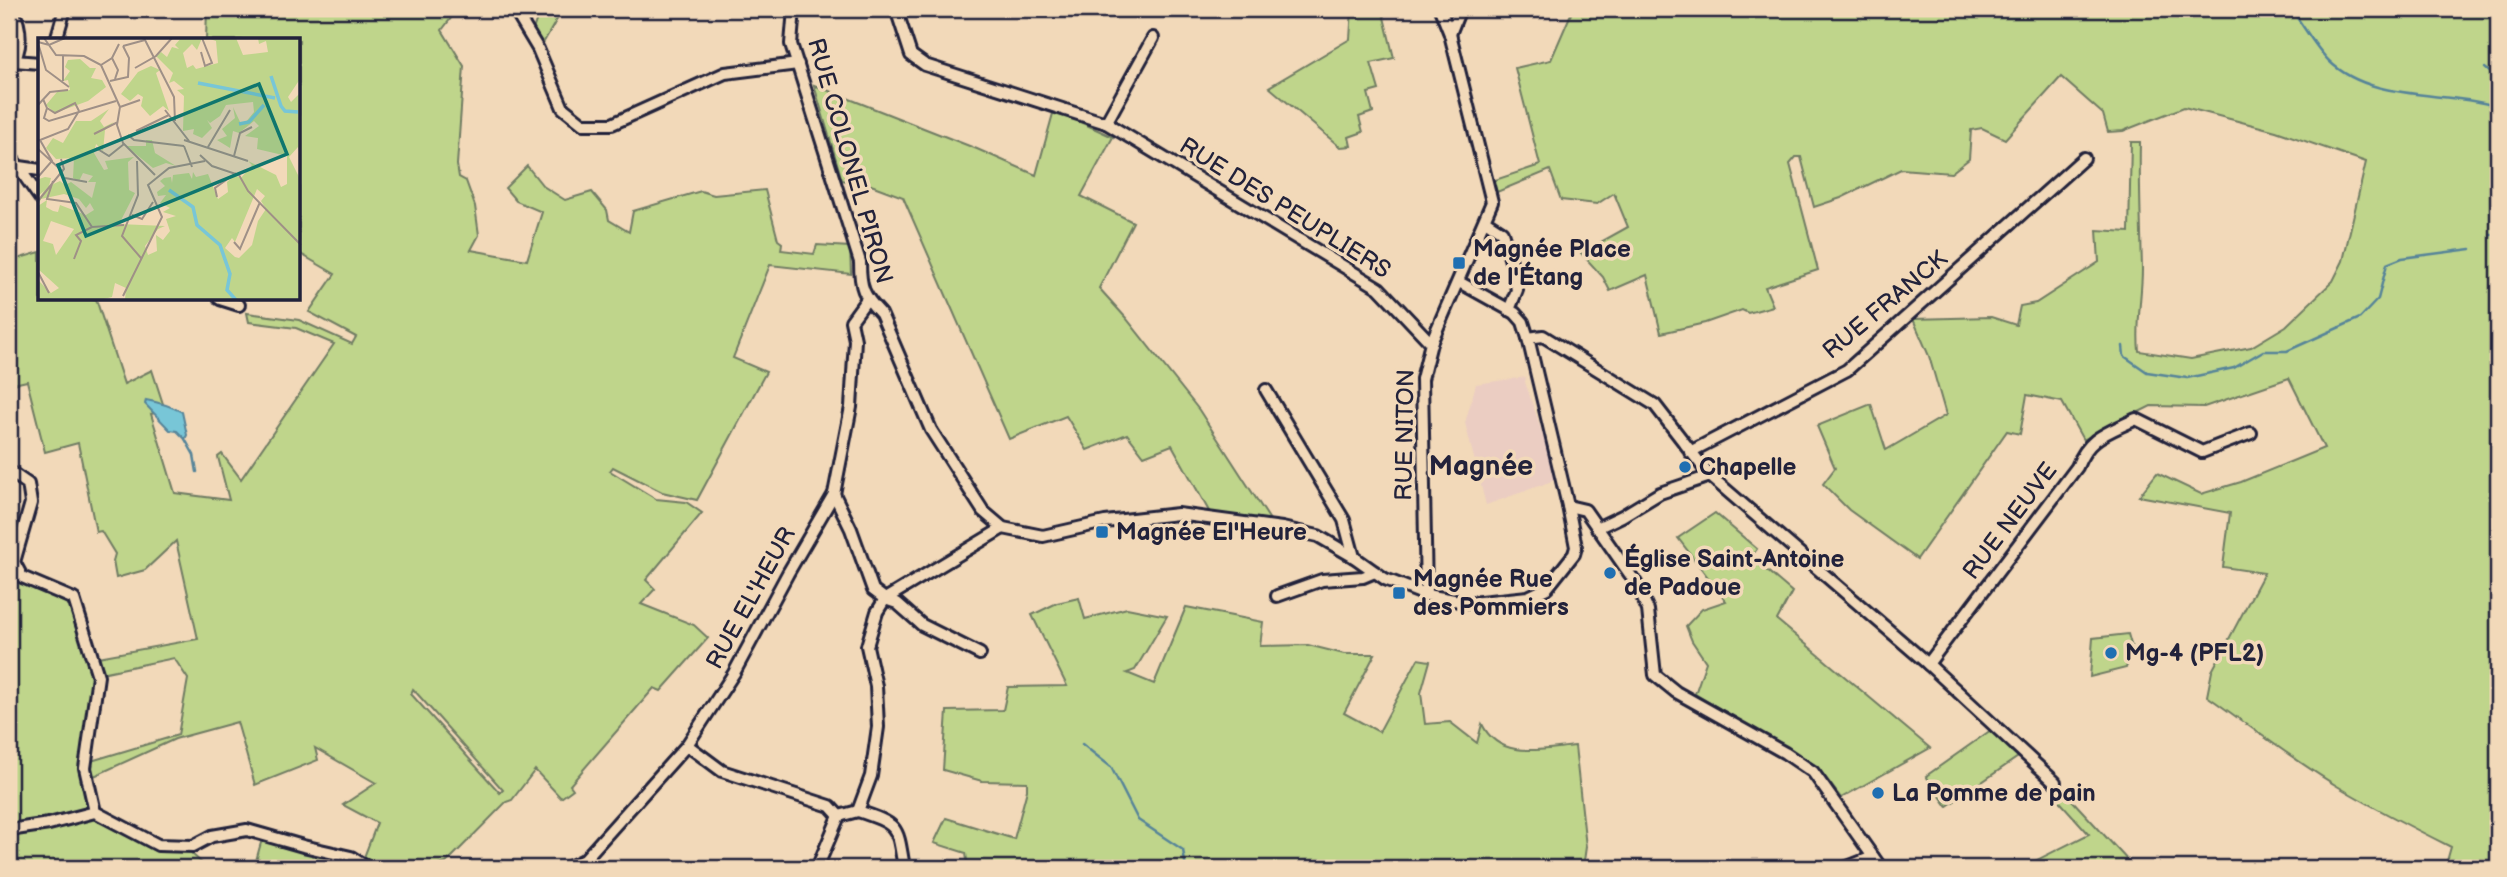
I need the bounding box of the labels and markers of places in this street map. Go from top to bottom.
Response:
place label: Magnée Place de l'Étang [1473,235,1631,292]
marker: Magnée Place de l'Étang [1451,255,1467,271]
place label: Chapelle [1699,453,1797,482]
marker: Chapelle [1677,459,1693,475]
place label: Magnée El'Heure [1116,518,1307,547]
marker: Magnée El'Heure [1094,524,1110,540]
place label: Église Saint-Antoine de Padoue [1624,543,1845,602]
place label: Magnée Rue des Pommiers [1413,565,1569,622]
marker: Église Saint-Antoine de Padoue [1602,565,1618,581]
marker: Magnée Rue des Pommiers [1391,585,1407,601]
place label: Mg-4 (PFL2) [2125,639,2264,668]
marker: Mg-4 (PFL2) [2103,645,2119,661]
place label: La Pomme de pain [1892,779,2096,808]
marker: La Pomme de pain [1870,785,1886,801]

